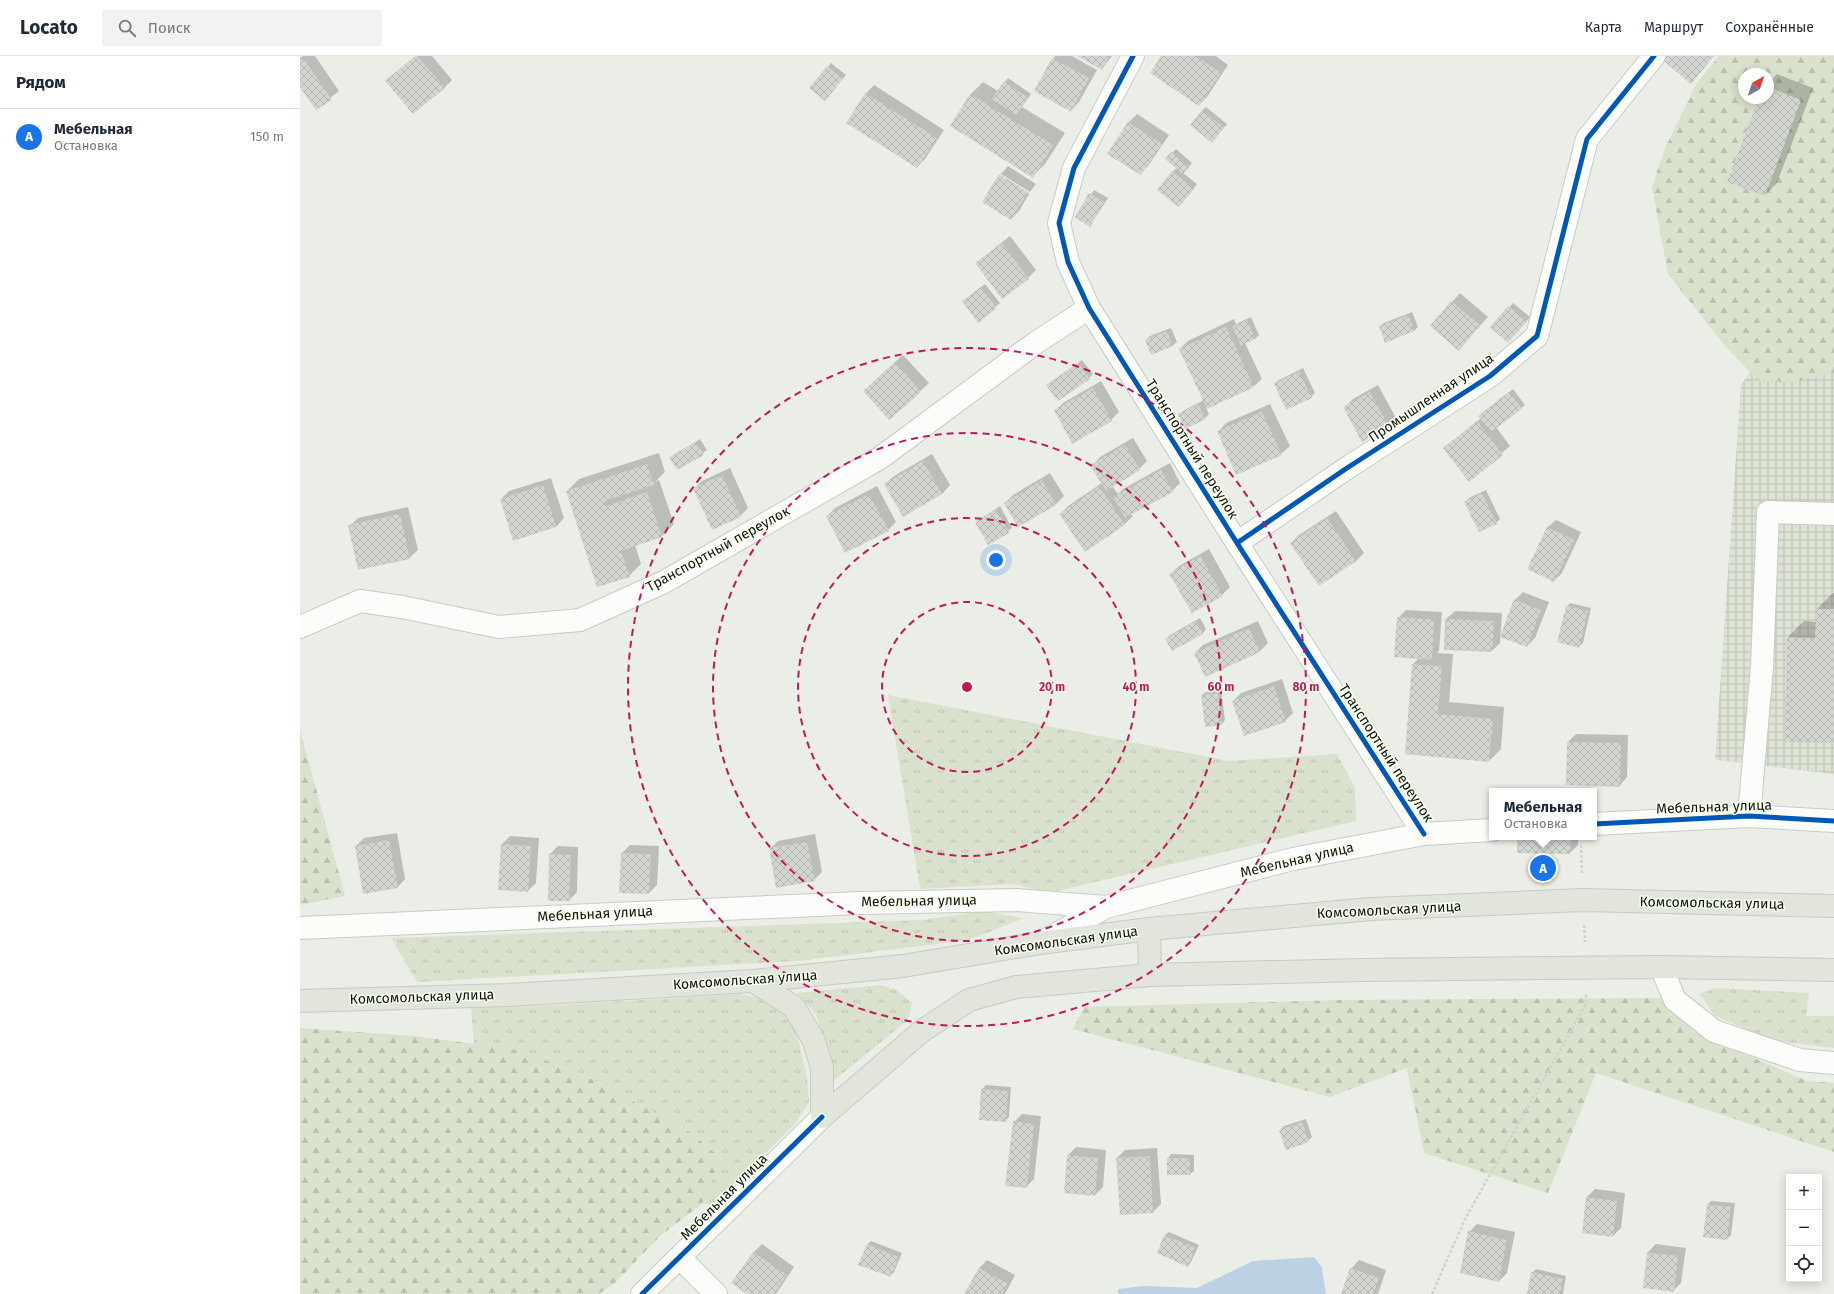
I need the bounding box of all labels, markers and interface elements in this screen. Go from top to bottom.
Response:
search box [102,10,382,46]
text: Locato [20,16,78,39]
icon: search [116,17,138,39]
text: Поиск [148,19,191,37]
text: Карта [1585,19,1622,36]
text: Маршрут [1644,19,1703,36]
text: Сохранённые [1725,19,1814,36]
north arrow [1738,68,1774,104]
text: Рядом [16,72,66,93]
text: Мебельная [54,120,133,138]
text: A [25,129,33,144]
text: 150 m [250,129,284,144]
text: Остановка [54,138,118,153]
street label: Промышленная улица [1365,350,1497,446]
street label: Транспортный переулок [1142,376,1242,523]
street label: Транспортный переулок [643,502,793,596]
your location [986,550,1006,570]
centre of rings [960,680,974,694]
text: 20 m [1039,680,1065,694]
text: 40 m [1123,680,1149,694]
text: 60 m [1208,680,1234,694]
text: 80 m [1293,680,1319,694]
street label: Транспортный переулок [1335,681,1437,826]
popup [1489,788,1597,840]
street label: Мебельная улица [1656,796,1772,818]
text: Мебельная [1504,798,1582,816]
text: Остановка [1504,816,1568,831]
street label: Мебельная улица [1239,839,1355,881]
pin: A [1530,853,1556,883]
street label: Мебельная улица [861,891,977,911]
street label: Комсомольская улица [1640,893,1784,913]
street label: Комсомольская улица [1316,898,1462,922]
street label: Мебельная улица [537,902,653,926]
street label: Комсомольская улица [993,923,1139,959]
street label: Комсомольская улица [672,966,818,994]
street label: Комсомольская улица [349,986,495,1008]
street label: Мебельная улица [677,1150,771,1244]
map controls [1786,1174,1822,1282]
button: + [1786,1174,1822,1210]
button: − [1786,1210,1822,1246]
button: locate [1786,1246,1822,1282]

